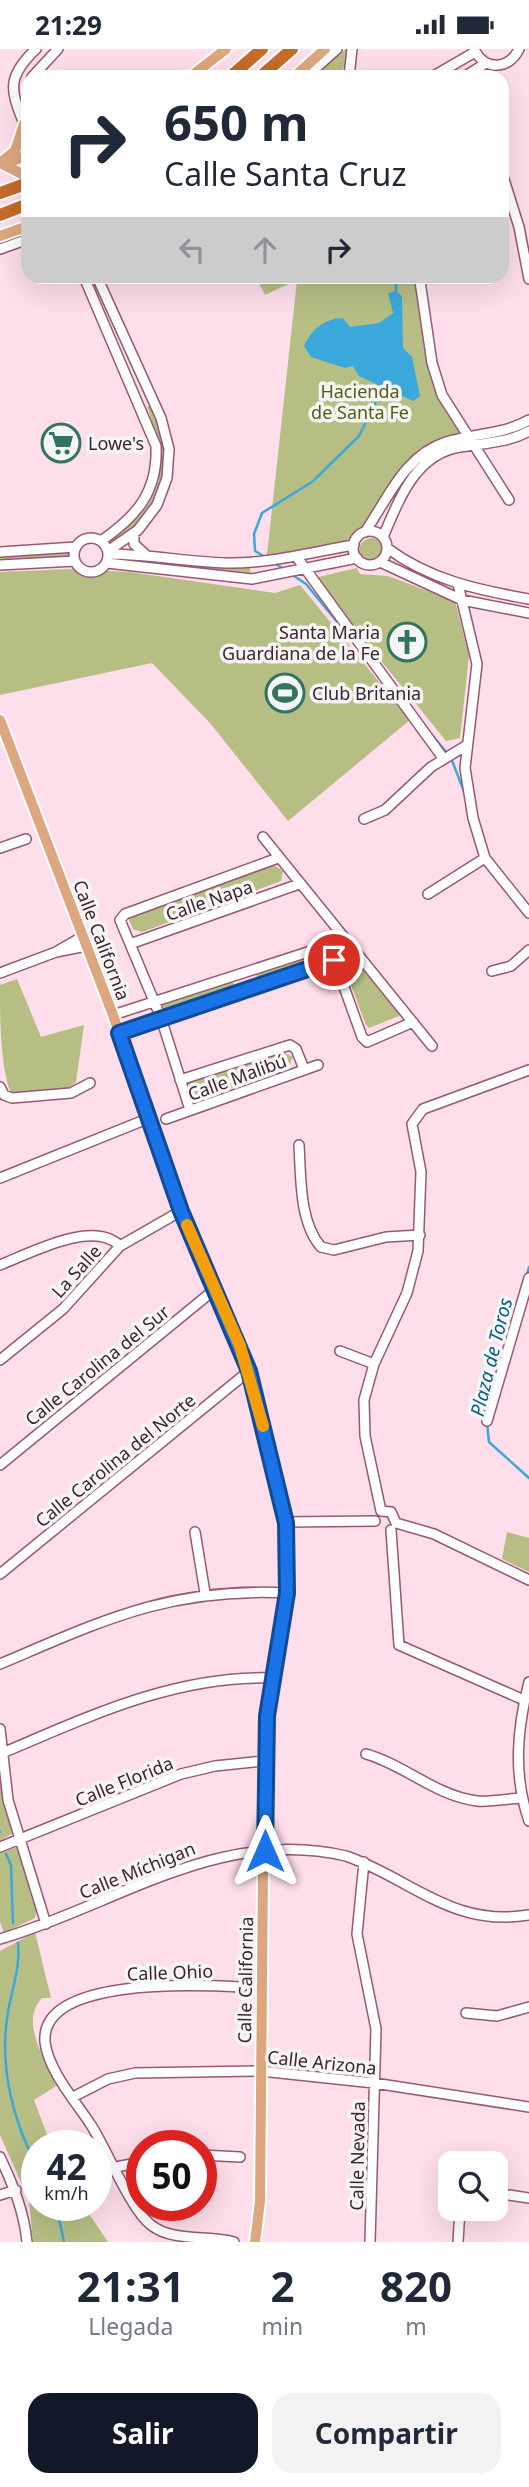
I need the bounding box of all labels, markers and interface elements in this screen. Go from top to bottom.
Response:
text: 21:29 [35,7,102,43]
text: 650 m [164,89,309,155]
icon: right [49,98,140,189]
text: Calle Santa Cruz [164,152,406,195]
icon: left [173,231,211,269]
icon: ahead [246,231,284,269]
icon: right [319,231,357,269]
park label: Hacienda de Santa Fe [311,379,409,424]
supermarket icon: Lowe's [40,422,82,464]
place label: Lowe's [88,431,144,455]
place label: Santa Maria Guardiana de la Fe [222,620,380,665]
church icon: Santa Maria Guardiana de la Fe [386,621,428,663]
sports icon: Club Britania [264,672,306,714]
place label: Club Britania [312,681,421,705]
street label: Calle Napa [162,874,256,926]
street label: Calle California [68,877,136,1003]
pin [304,930,364,990]
icon: arrive [315,941,353,979]
street label: Calle Malibú [184,1048,290,1106]
street label: La Salle [46,1239,106,1303]
water label: Plaza de Toros [464,1295,518,1419]
street label: Calle Carolina del Sur [20,1299,175,1431]
street label: Calle Carolina del Norte [30,1388,200,1532]
street label: Calle Florida [71,1750,177,1812]
position arrow [228,1814,302,1888]
street label: Calle Míchigan [75,1836,199,1904]
street label: Calle California [232,1916,258,2044]
street label: Calle Ohio [126,1959,214,1985]
street label: Calle Arizona [266,2044,378,2080]
street label: Calle Nevada [344,2101,370,2211]
speed limit sign: 50 [126,2130,217,2221]
text: 42 [46,2143,87,2190]
map controls [438,2151,508,2221]
button: search [438,2151,508,2221]
text: km/h [44,2181,89,2205]
text: 21:31 [77,2257,185,2314]
text: 2 [270,2257,294,2314]
text: 820 [380,2257,452,2314]
text: Llegada [88,2310,173,2342]
text: min [262,2310,303,2342]
text: m [405,2310,427,2342]
button: Salir [28,2393,258,2473]
button: Compartir [272,2393,501,2473]

